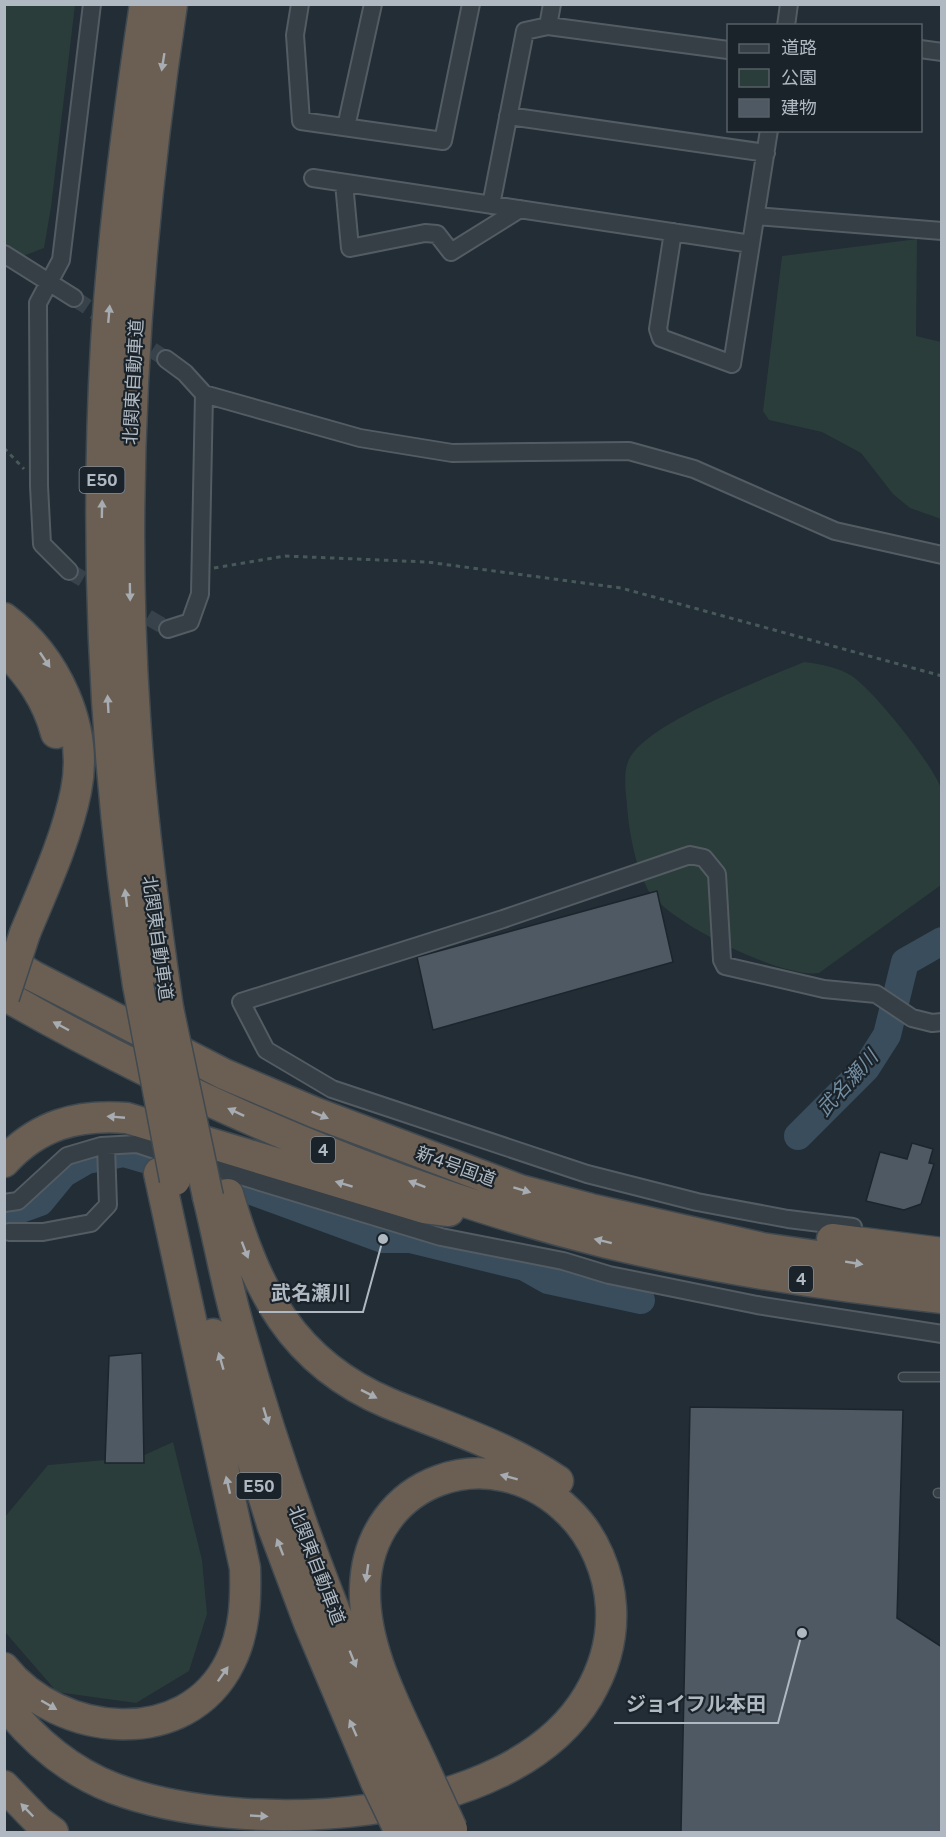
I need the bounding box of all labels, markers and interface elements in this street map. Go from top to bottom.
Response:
legend [727,24,922,132]
text: 道路 [781,37,817,58]
one-way arrow [159,53,168,72]
text: 公園 [781,67,817,88]
text: 建物 [781,97,817,118]
one-way arrow [104,305,113,324]
street label: 北関東自動車道 [119,319,147,445]
road number: E50 [80,467,124,493]
one-way arrow [97,500,107,519]
one-way arrow [125,582,135,601]
one-way arrow [39,652,50,669]
one-way arrow [103,694,112,713]
street label: 北関東自動車道 [139,874,177,1002]
one-way arrow [121,888,131,907]
one-way arrow [52,1022,70,1032]
water label: 武名瀬川 [811,1044,884,1121]
one-way arrow [228,1107,245,1116]
one-way arrow [311,1111,329,1120]
one-way arrow [107,1112,126,1122]
road number: 4 [311,1137,335,1163]
street label: 新4号国道 [413,1142,499,1190]
one-way arrow [334,1179,352,1188]
one-way arrow [408,1179,426,1189]
one-way arrow [513,1186,531,1195]
one-way arrow [594,1236,613,1246]
one-way arrow [240,1241,250,1259]
one-way arrow [845,1258,864,1267]
road number: 4 [789,1266,813,1292]
callout: 武名瀬川 [259,1274,363,1312]
text: 武名瀬川 [271,1281,351,1305]
one-way arrow [216,1352,225,1370]
one-way arrow [361,1389,378,1398]
one-way arrow [262,1407,271,1425]
one-way arrow [500,1472,518,1481]
road number: E50 [236,1473,282,1499]
one-way arrow [223,1476,233,1494]
street label: 北関東自動車道 [285,1502,349,1628]
one-way arrow [275,1538,285,1556]
one-way arrow [362,1563,371,1582]
one-way arrow [348,1650,358,1668]
one-way arrow [217,1666,229,1682]
callout: ジョイフル本田 [614,1685,778,1723]
text: ジョイフル本田 [626,1692,766,1716]
one-way arrow [41,1699,57,1710]
one-way arrow [348,1719,357,1737]
one-way arrow [21,1804,35,1818]
one-way arrow [250,1811,269,1820]

